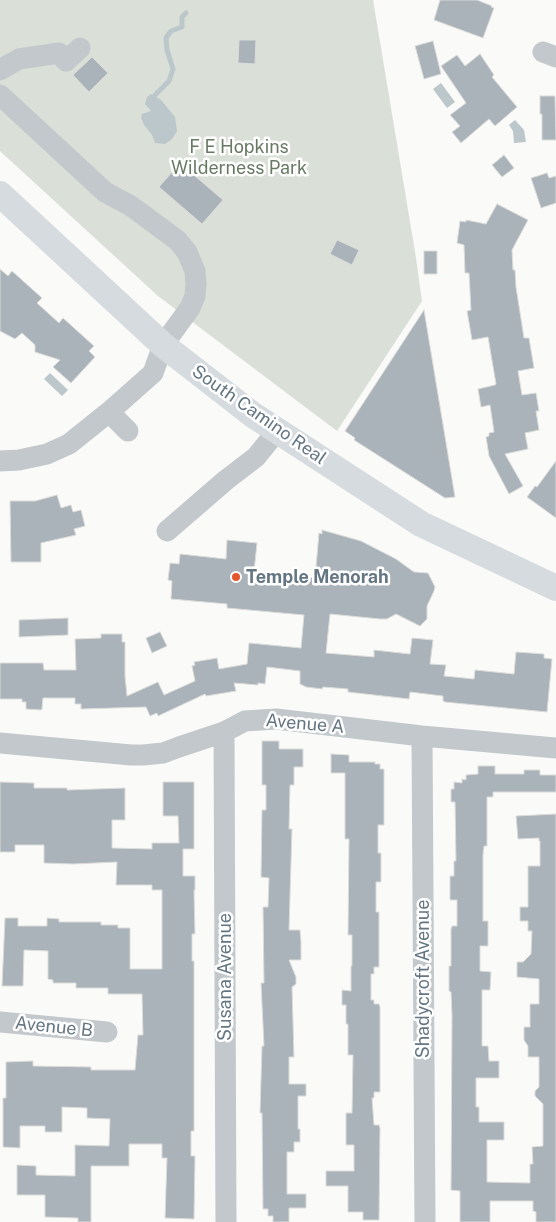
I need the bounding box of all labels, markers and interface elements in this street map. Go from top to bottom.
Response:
park label: F E Hopkins Wilderness Park [171,136,307,178]
street label: South Camino Real [188,361,330,469]
place label: Temple Menorah [246,566,389,588]
marker: Temple Menorah [230,571,242,583]
street label: Avenue A [265,710,345,738]
street label: Shadycroft Avenue [412,900,434,1058]
street label: Susana Avenue [214,913,236,1041]
street label: Avenue B [14,1012,94,1042]

